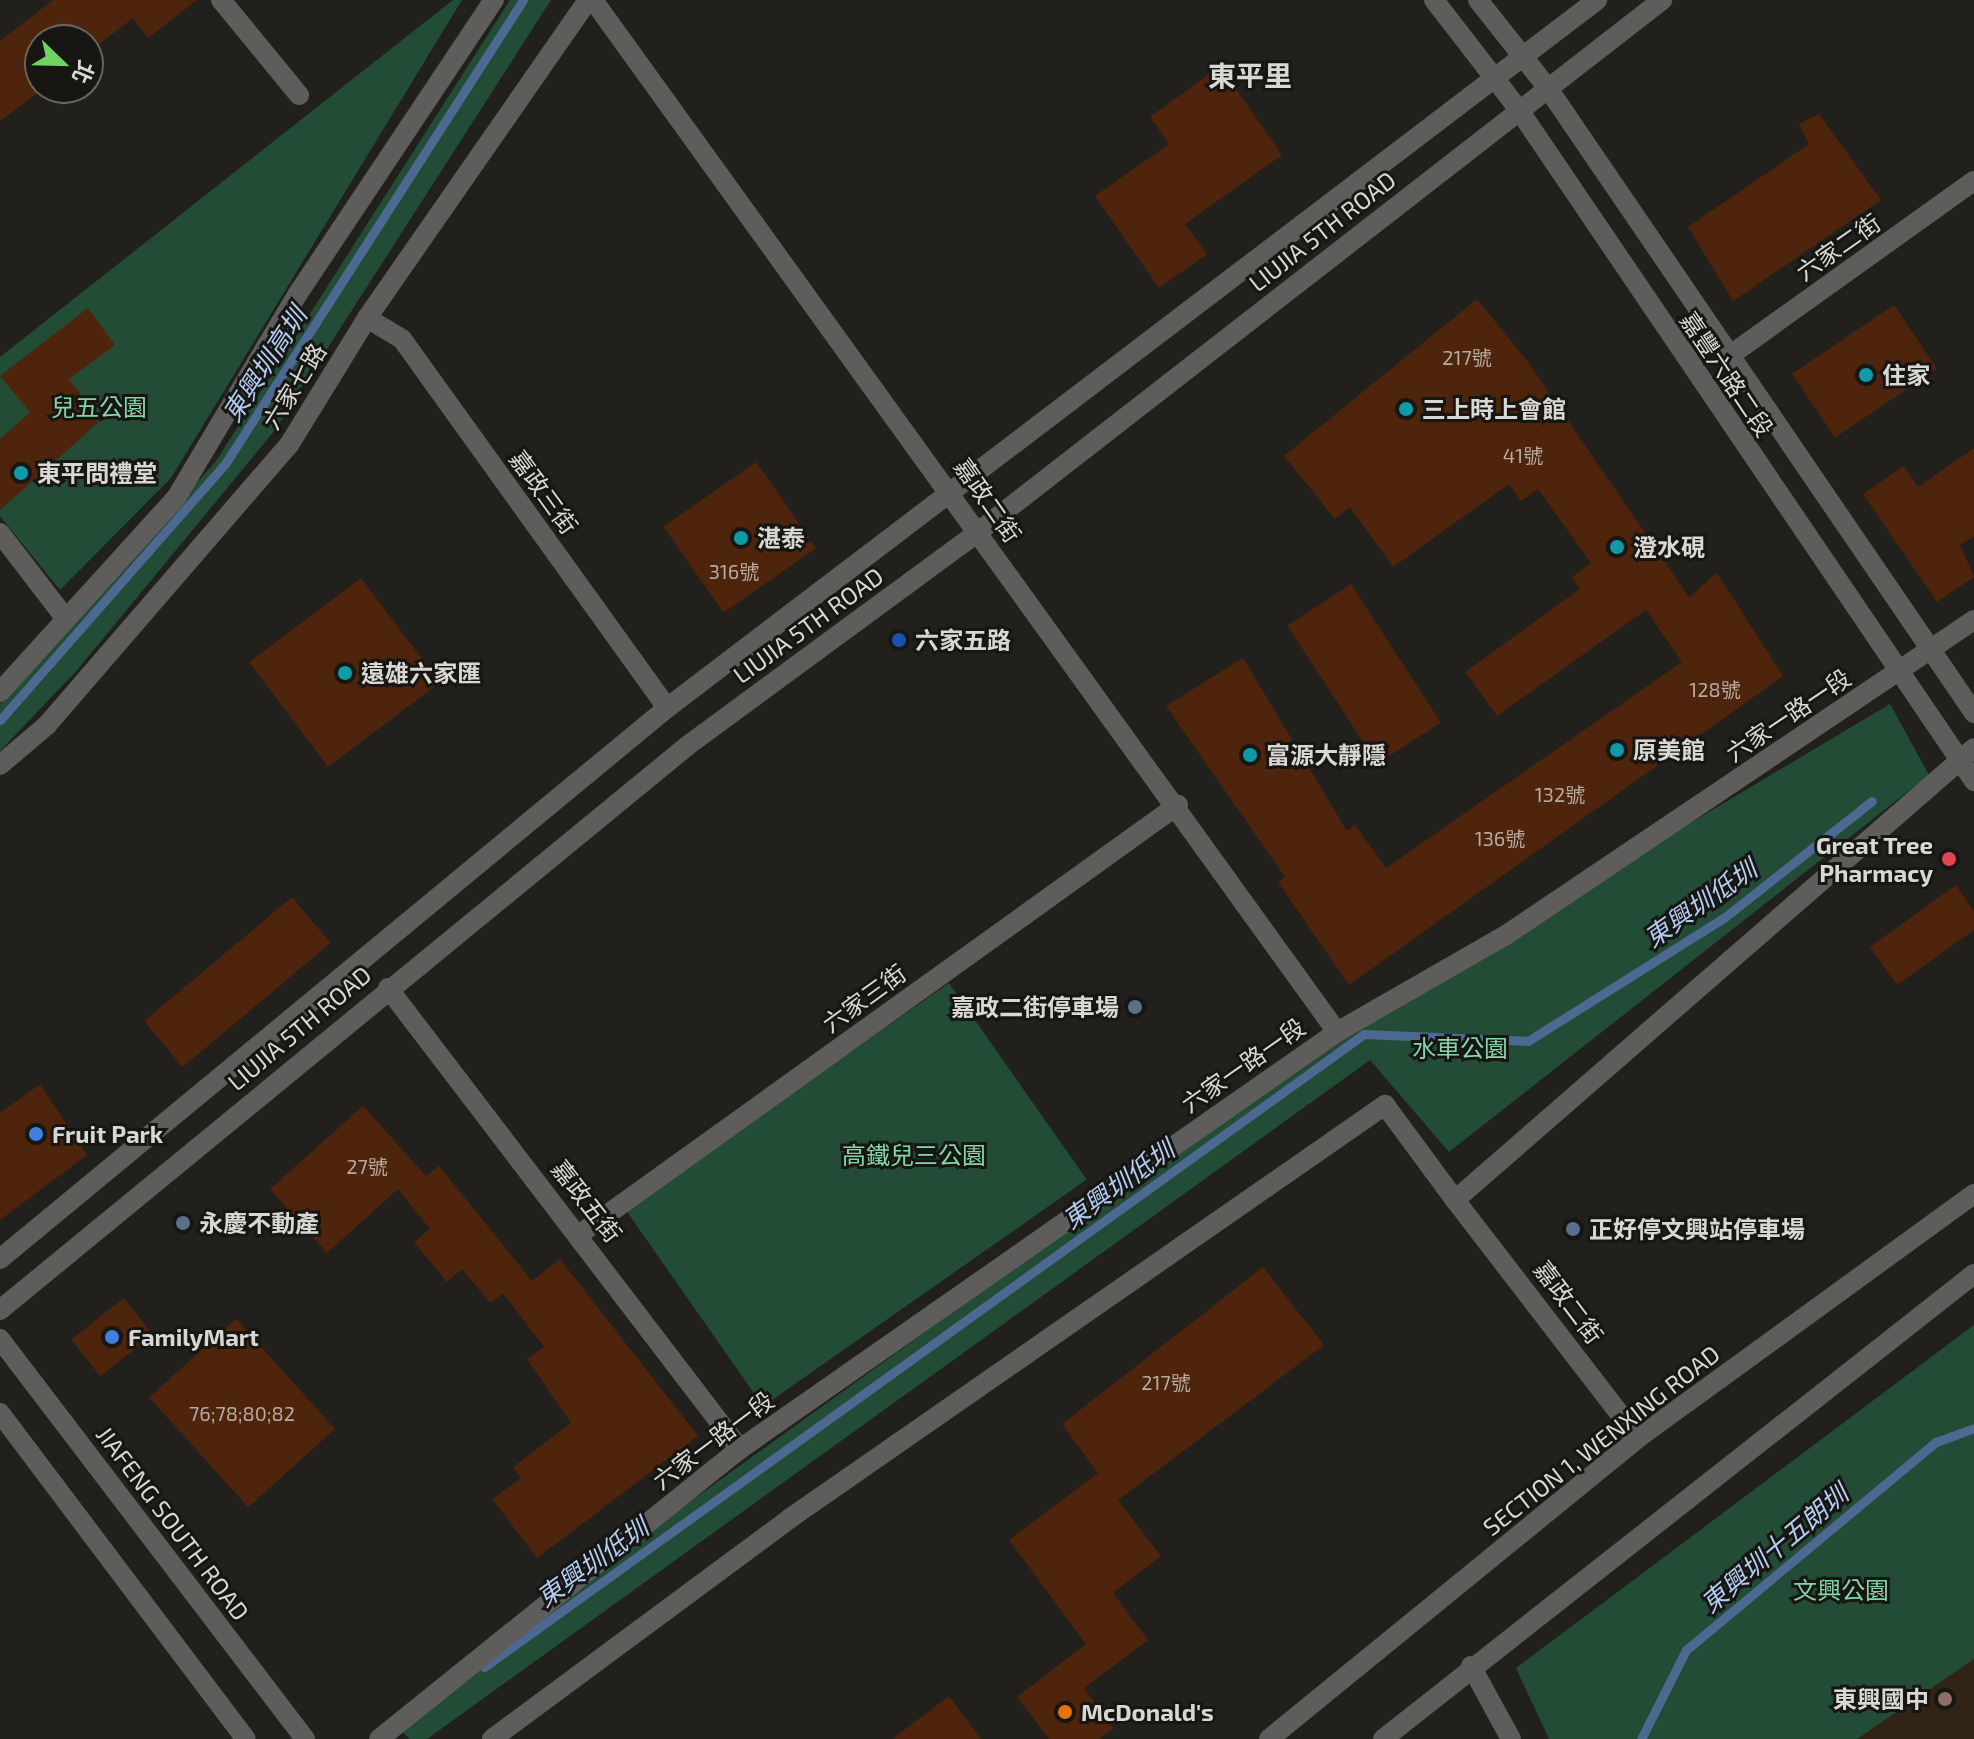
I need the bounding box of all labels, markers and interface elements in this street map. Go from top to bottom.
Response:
north arrow [24,24,104,104]
text: 北 [68,57,101,88]
district label: 東平里 [1208,58,1292,92]
street label: LIUJIA 5TH ROAD [1243,165,1401,297]
street label: 六家二街 [1790,208,1886,286]
water label: 東興圳高圳 [216,301,312,427]
street label: 嘉豐六路二段 [1675,306,1779,442]
street label: 六家七路 [256,338,332,434]
house number: 217號 [1442,345,1492,369]
place label: 住家 [1882,361,1930,389]
marker: 住家 [1857,366,1875,384]
park label: 兒五公園 [51,393,147,421]
place label: 三上時上會館 [1422,395,1566,423]
marker: 三上時上會館 [1397,400,1415,418]
house number: 41號 [1503,443,1543,467]
street label: 嘉政三街 [504,445,584,539]
street label: 嘉政二街 [949,452,1027,548]
place label: 東平問禮堂 [37,459,157,487]
marker: 東平問禮堂 [12,464,30,482]
place label: 湛泰 [757,524,805,552]
marker: 湛泰 [732,529,750,547]
place label: 澄水硯 [1633,533,1705,561]
marker: 澄水硯 [1608,538,1626,556]
house number: 316號 [709,559,759,583]
street label: LIUJIA 5TH ROAD [727,561,889,689]
place label: 六家五路 [915,626,1011,654]
marker: 六家五路 [890,631,908,649]
place label: 遠雄六家匯 [361,659,481,687]
street label: 六家一路一段 [1720,663,1856,767]
marker: 遠雄六家匯 [336,664,354,682]
house number: 128號 [1689,677,1741,701]
place label: 原美館 [1633,736,1705,764]
place label: 富源大靜隱 [1266,741,1386,769]
marker: 原美館 [1608,741,1626,759]
marker: 富源大靜隱 [1241,746,1259,764]
house number: 132號 [1535,782,1585,806]
house number: 136號 [1475,826,1525,850]
place label: Great Tree Pharmacy [1815,831,1933,887]
marker: Great Tree Pharmacy [1940,850,1958,868]
water label: 東興圳低圳 [1638,853,1762,953]
street label: 六家三街 [817,958,911,1038]
street label: LIUJIA 5TH ROAD [221,960,377,1096]
place label: 嘉政二街停車場 [951,993,1119,1021]
marker: 嘉政二街停車場 [1126,998,1144,1016]
street label: 六家一路一段 [1176,1012,1310,1118]
park label: 水車公園 [1412,1034,1508,1062]
place label: Fruit Park [52,1120,163,1148]
marker: Fruit Park [27,1125,45,1143]
water label: 東興圳低圳 [1056,1133,1180,1235]
park label: 高鐵兒三公園 [842,1141,986,1169]
house number: 27號 [346,1154,388,1178]
street label: 嘉政五街 [546,1154,628,1248]
place label: 永慶不動產 [199,1209,319,1237]
marker: 永慶不動產 [174,1214,192,1232]
place label: 正好停文興站停車場 [1589,1215,1805,1243]
marker: 正好停文興站停車場 [1564,1220,1582,1238]
street label: 嘉政二街 [1529,1255,1609,1349]
place label: FamilyMart [128,1323,259,1351]
marker: FamilyMart [103,1328,121,1346]
street label: SECTION 1, WENXING ROAD [1477,1339,1725,1541]
house number: 217號 [1141,1370,1191,1394]
street label: 六家一路一段 [647,1385,779,1495]
house number: 76;78;80;82 [189,1401,295,1425]
street label: JIAFENG SOUTH ROAD [91,1420,255,1626]
water label: 東興圳十五朗圳 [1694,1478,1854,1618]
water label: 東興圳低圳 [530,1511,654,1613]
park label: 文興公園 [1793,1576,1889,1604]
place label: 東興國中 [1833,1685,1929,1713]
marker: 東興國中 [1936,1690,1954,1708]
place label: McDonald's [1081,1698,1214,1726]
marker: McDonald's [1056,1703,1074,1721]

